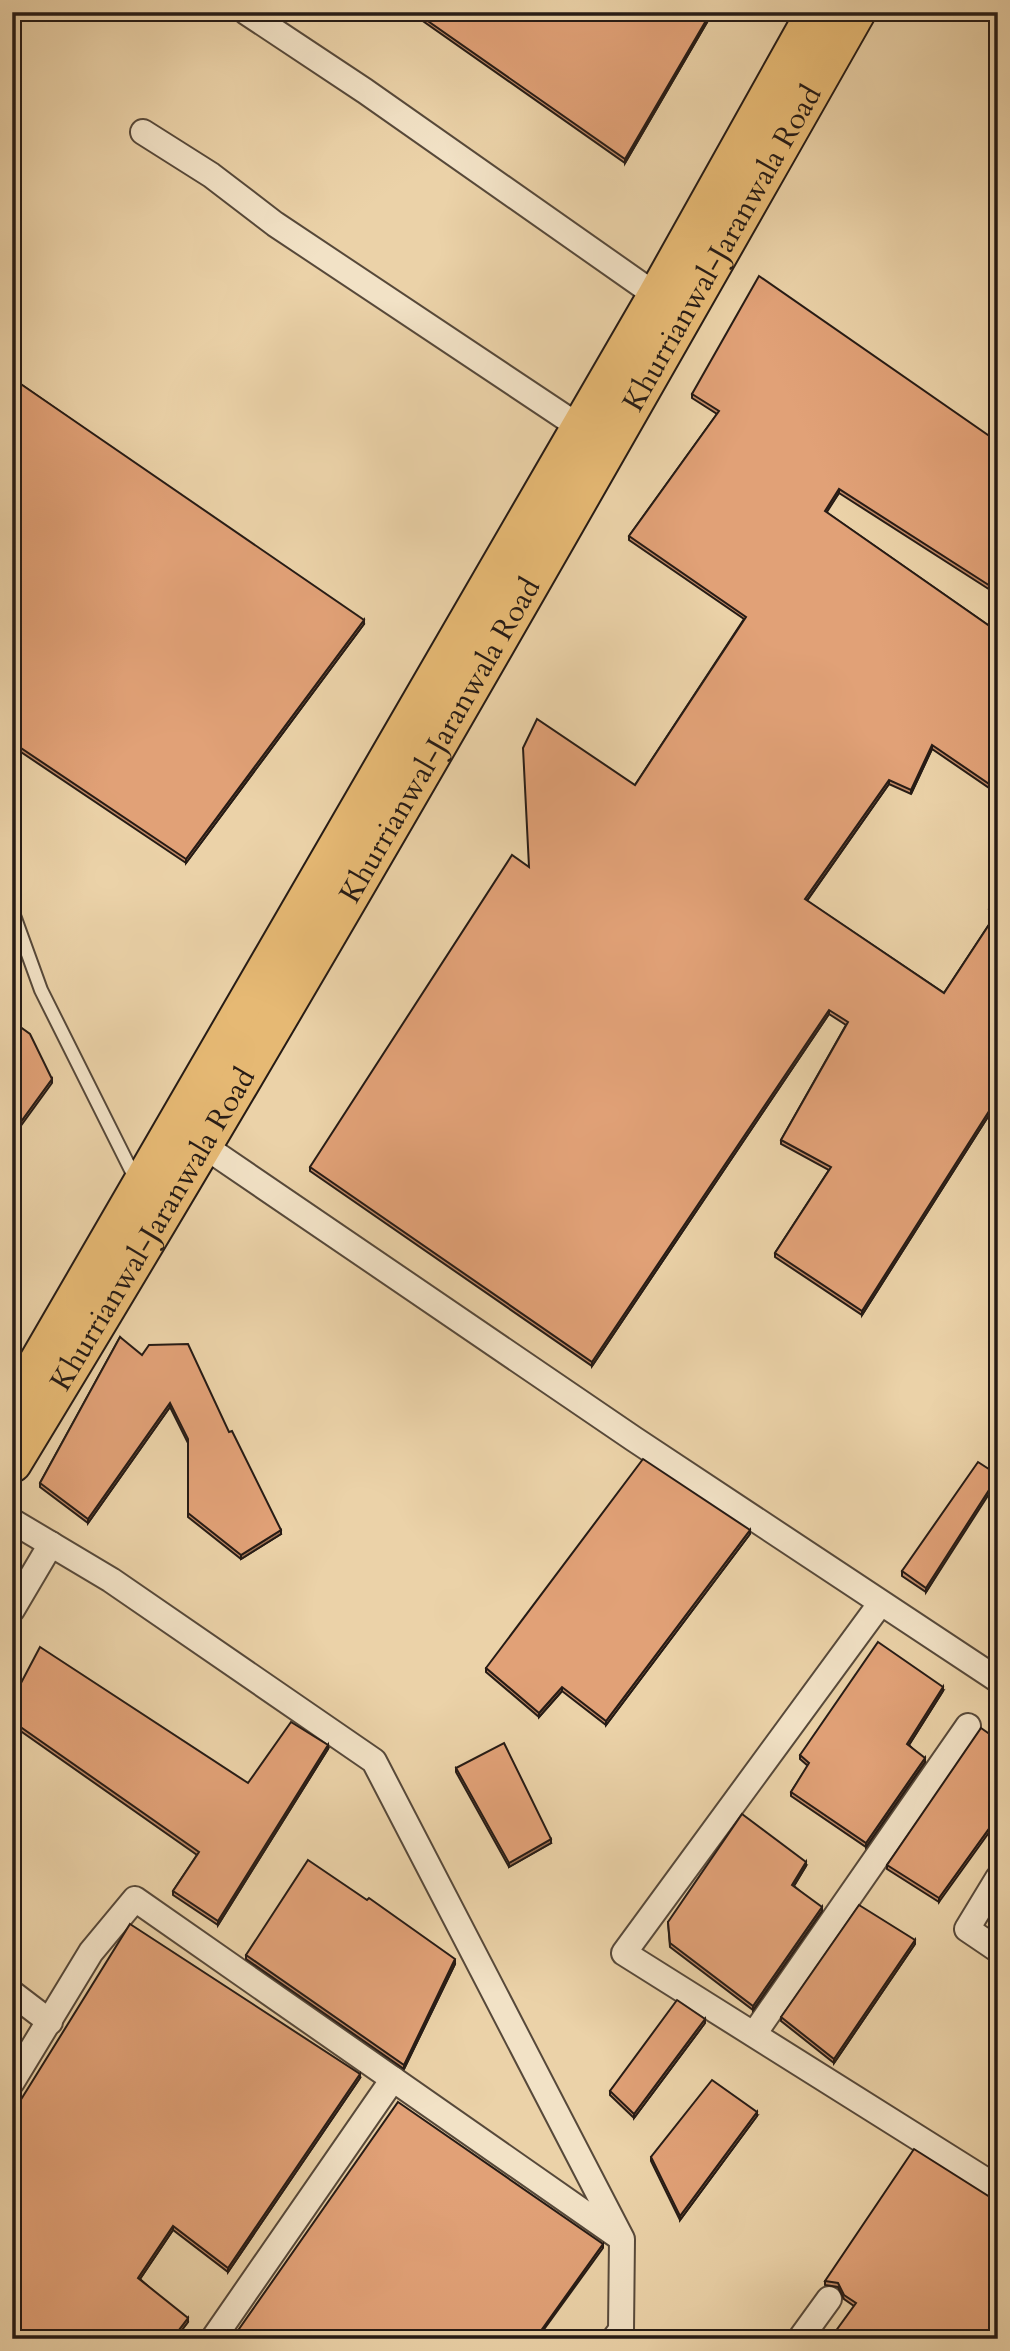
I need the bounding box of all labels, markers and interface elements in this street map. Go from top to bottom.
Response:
street label: Khurrianwal-Jaranwala Road [613,78,831,419]
street label: Khurrianwal-Jaranwala Road [330,570,550,910]
street label: Khurrianwal-Jaranwala Road [41,1060,265,1398]

